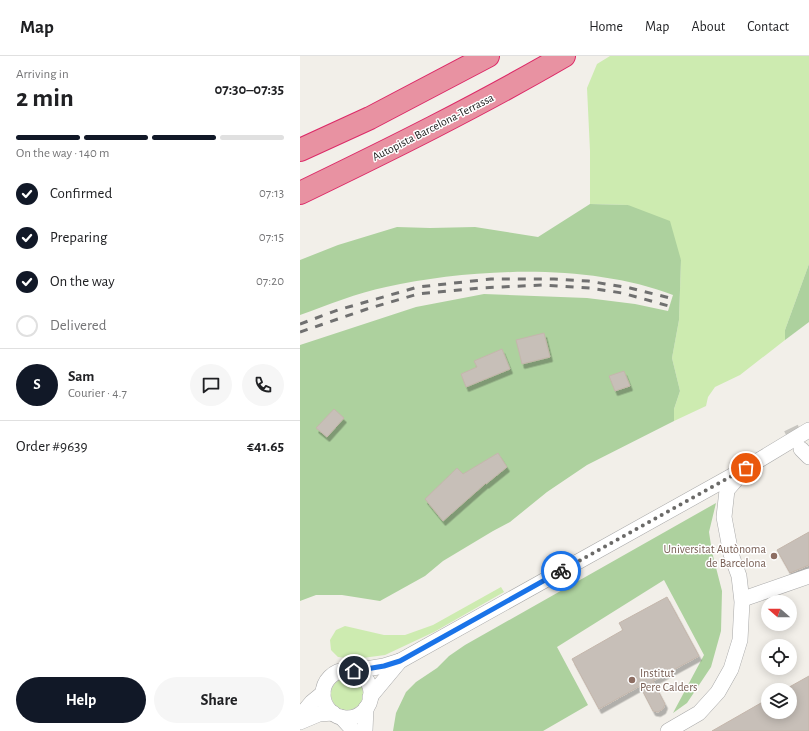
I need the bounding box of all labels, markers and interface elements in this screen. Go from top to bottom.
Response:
text: Map [20,18,54,37]
text: Home [589,20,623,34]
text: Map [645,20,669,34]
text: About [691,20,725,34]
text: Contact [747,20,789,34]
text: Arriving in [16,68,69,81]
text: 07:30–07:35 [214,82,284,97]
text: 2 min [16,85,74,111]
street label: Autopista Barcelona-Terrassa [370,91,496,163]
text: On the way · 140 m [16,147,110,160]
icon: check [16,183,38,205]
text: Confirmed [50,186,112,201]
text: 07:13 [259,187,284,200]
icon: check [16,227,38,249]
text: Preparing [50,230,107,245]
text: 07:15 [259,231,284,244]
icon: check [16,271,38,293]
text: On the way [50,274,115,289]
text: 07:20 [256,275,284,288]
text: Delivered [50,318,107,333]
button: chat [190,364,232,406]
button: phone [242,364,284,406]
text: Sam [68,369,94,384]
text: S [33,377,41,392]
text: Courier · 4.7 [68,387,127,400]
text: Order #9639 [16,439,87,454]
text: €41.65 [247,439,284,454]
pin [729,451,763,485]
icon: bag [735,457,757,479]
place label: Universitat Autònoma de Barcelona [663,543,766,569]
courier [541,551,581,591]
marker: Universitat Autònoma de Barcelona [769,551,779,561]
icon: bike [550,560,572,582]
north arrow [761,595,797,631]
map controls [761,595,797,719]
button: locate [761,639,797,675]
pin [337,654,371,688]
icon: home [343,660,365,682]
place label: Institut Pere Calders [640,667,697,693]
marker: Institut Pere Calders [627,675,637,685]
button: Help [16,677,146,723]
button: Share [154,677,284,723]
button: layers [761,683,797,719]

